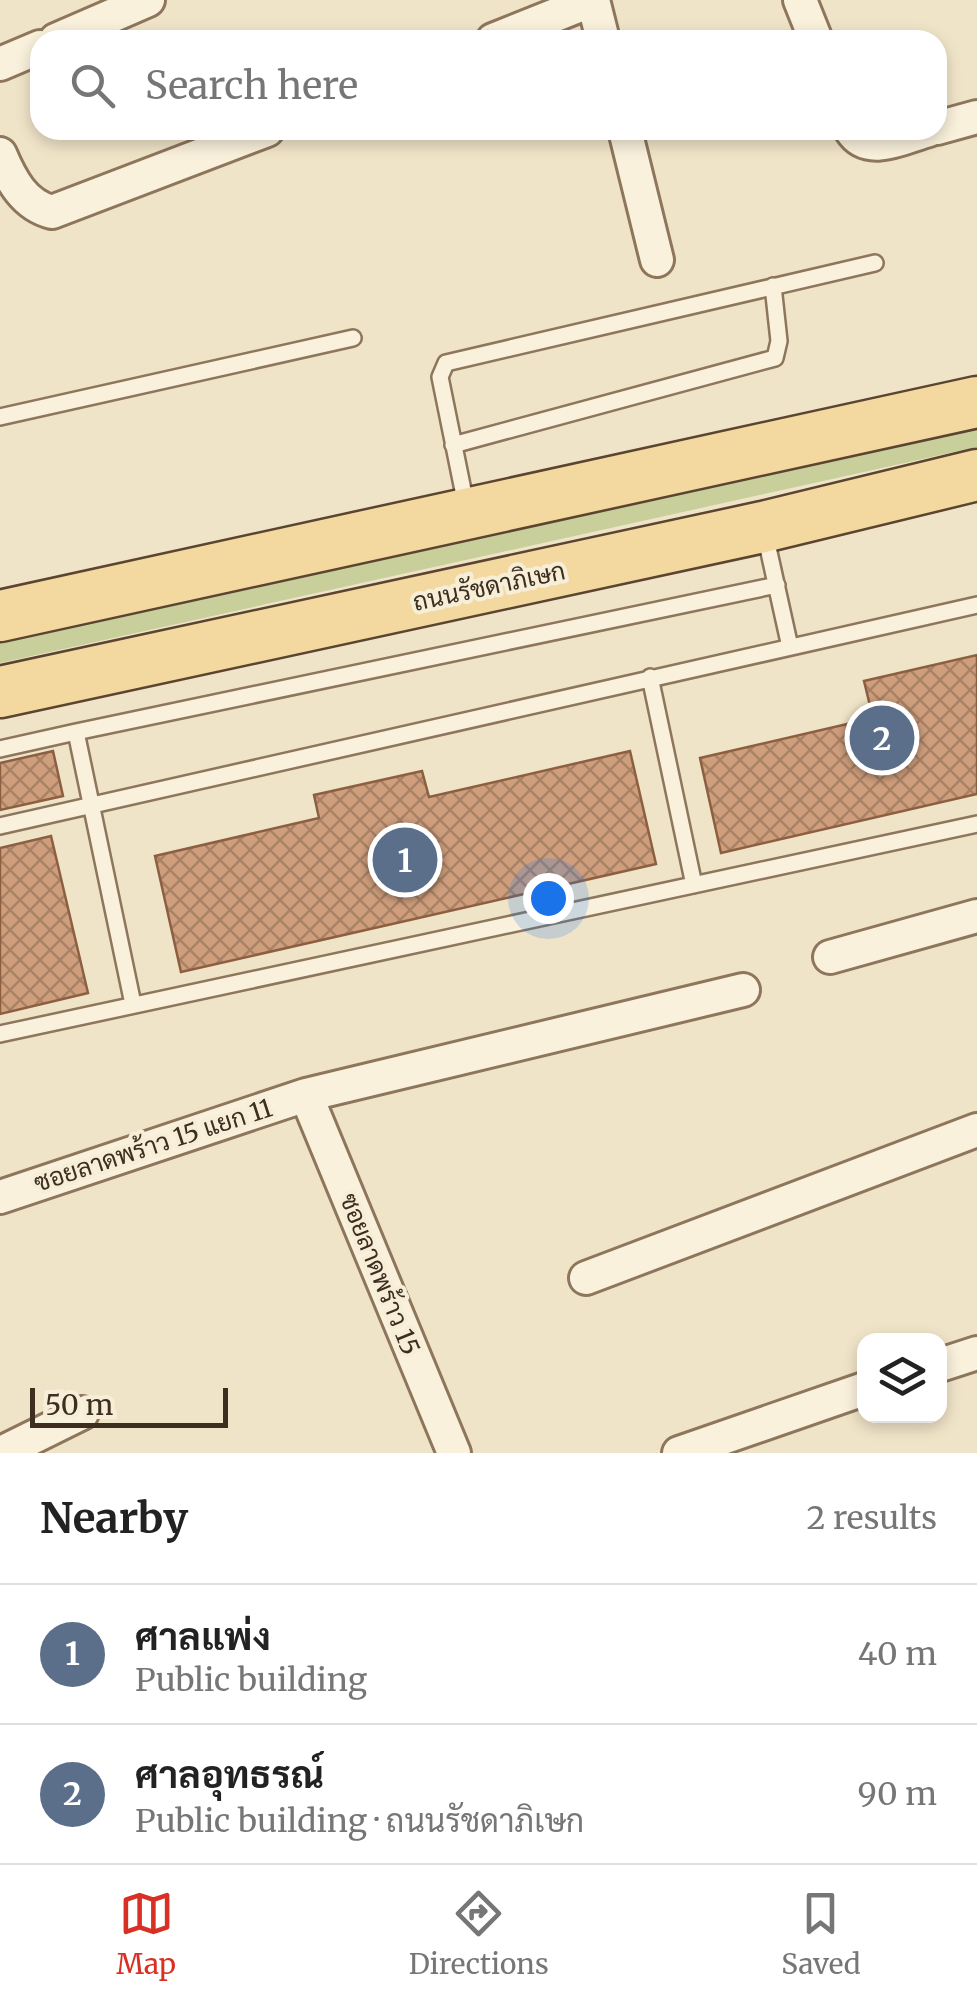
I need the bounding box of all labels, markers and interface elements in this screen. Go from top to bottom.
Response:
search box [30,30,947,140]
icon: search [65,58,120,113]
text: Search here [145,62,358,109]
street label: ถนนรัชดาภิเษก [410,554,568,618]
pin: 2 [850,700,914,776]
pin: 1 [372,822,438,898]
your location [523,873,574,924]
street label: ซอยลาดพร้าว 15 แยก 11 [30,1091,276,1199]
street label: ซอยลาดพร้าว 15 [333,1188,427,1360]
map controls [857,1333,947,1423]
button: layers [857,1333,947,1423]
scale bar [30,1383,228,1428]
text: 50 m [45,1387,113,1423]
text: Nearby [40,1492,188,1544]
text: 2 results [806,1498,937,1538]
text: ศาลแพ่ง [135,1613,271,1660]
text: 1 [65,1634,80,1674]
text: 40 m [858,1634,937,1674]
text: Public building [135,1660,367,1700]
text: ศาลอุทธรณ์ [135,1751,324,1798]
text: 2 [63,1774,82,1814]
text: 90 m [858,1774,937,1814]
text: Public building · ถนนรัชดาภิเษก [135,1801,584,1841]
tab: Map [116,1886,176,1982]
tab: Directions [409,1886,549,1982]
tab: Saved [781,1886,861,1982]

